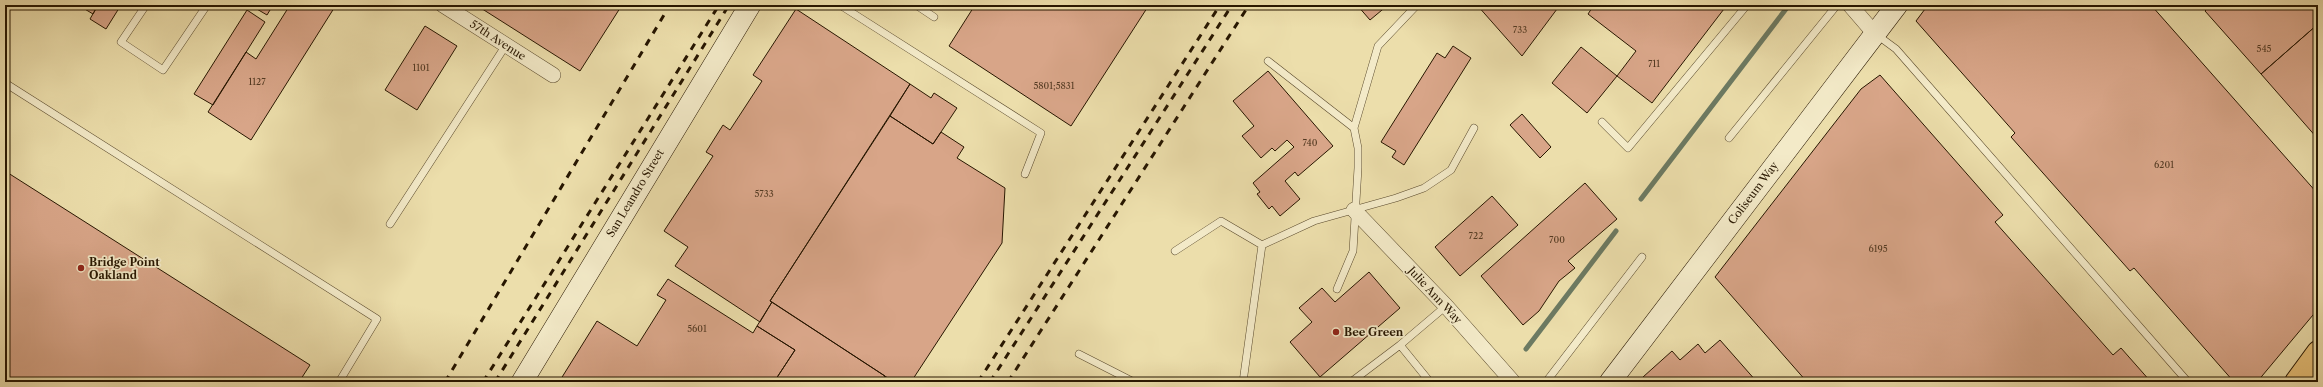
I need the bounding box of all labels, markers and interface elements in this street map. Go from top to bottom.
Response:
street label: 57th Avenue [467,17,529,63]
house number: 733 [1513,24,1527,35]
house number: 545 [2257,43,2272,54]
house number: 711 [1648,58,1660,69]
house number: 1101 [412,62,430,73]
house number: 1127 [248,76,266,87]
house number: 5801;5831 [1033,80,1075,91]
house number: 740 [1302,137,1318,148]
street label: San Leandro Street [603,146,667,240]
street label: Coliseum Way [1725,158,1782,227]
house number: 6201 [2154,159,2174,170]
house number: 5733 [754,188,774,199]
house number: 722 [1469,230,1483,241]
house number: 700 [1549,234,1565,245]
house number: 6195 [1868,243,1888,254]
place label: Bridge Point Oakland [89,255,160,282]
street label: Julie Ann Way [1404,262,1466,327]
marker: Bridge Point Oakland [76,263,86,273]
house number: 5601 [687,323,707,334]
place label: Bee Green [1344,325,1404,339]
marker: Bee Green [1331,327,1341,337]

